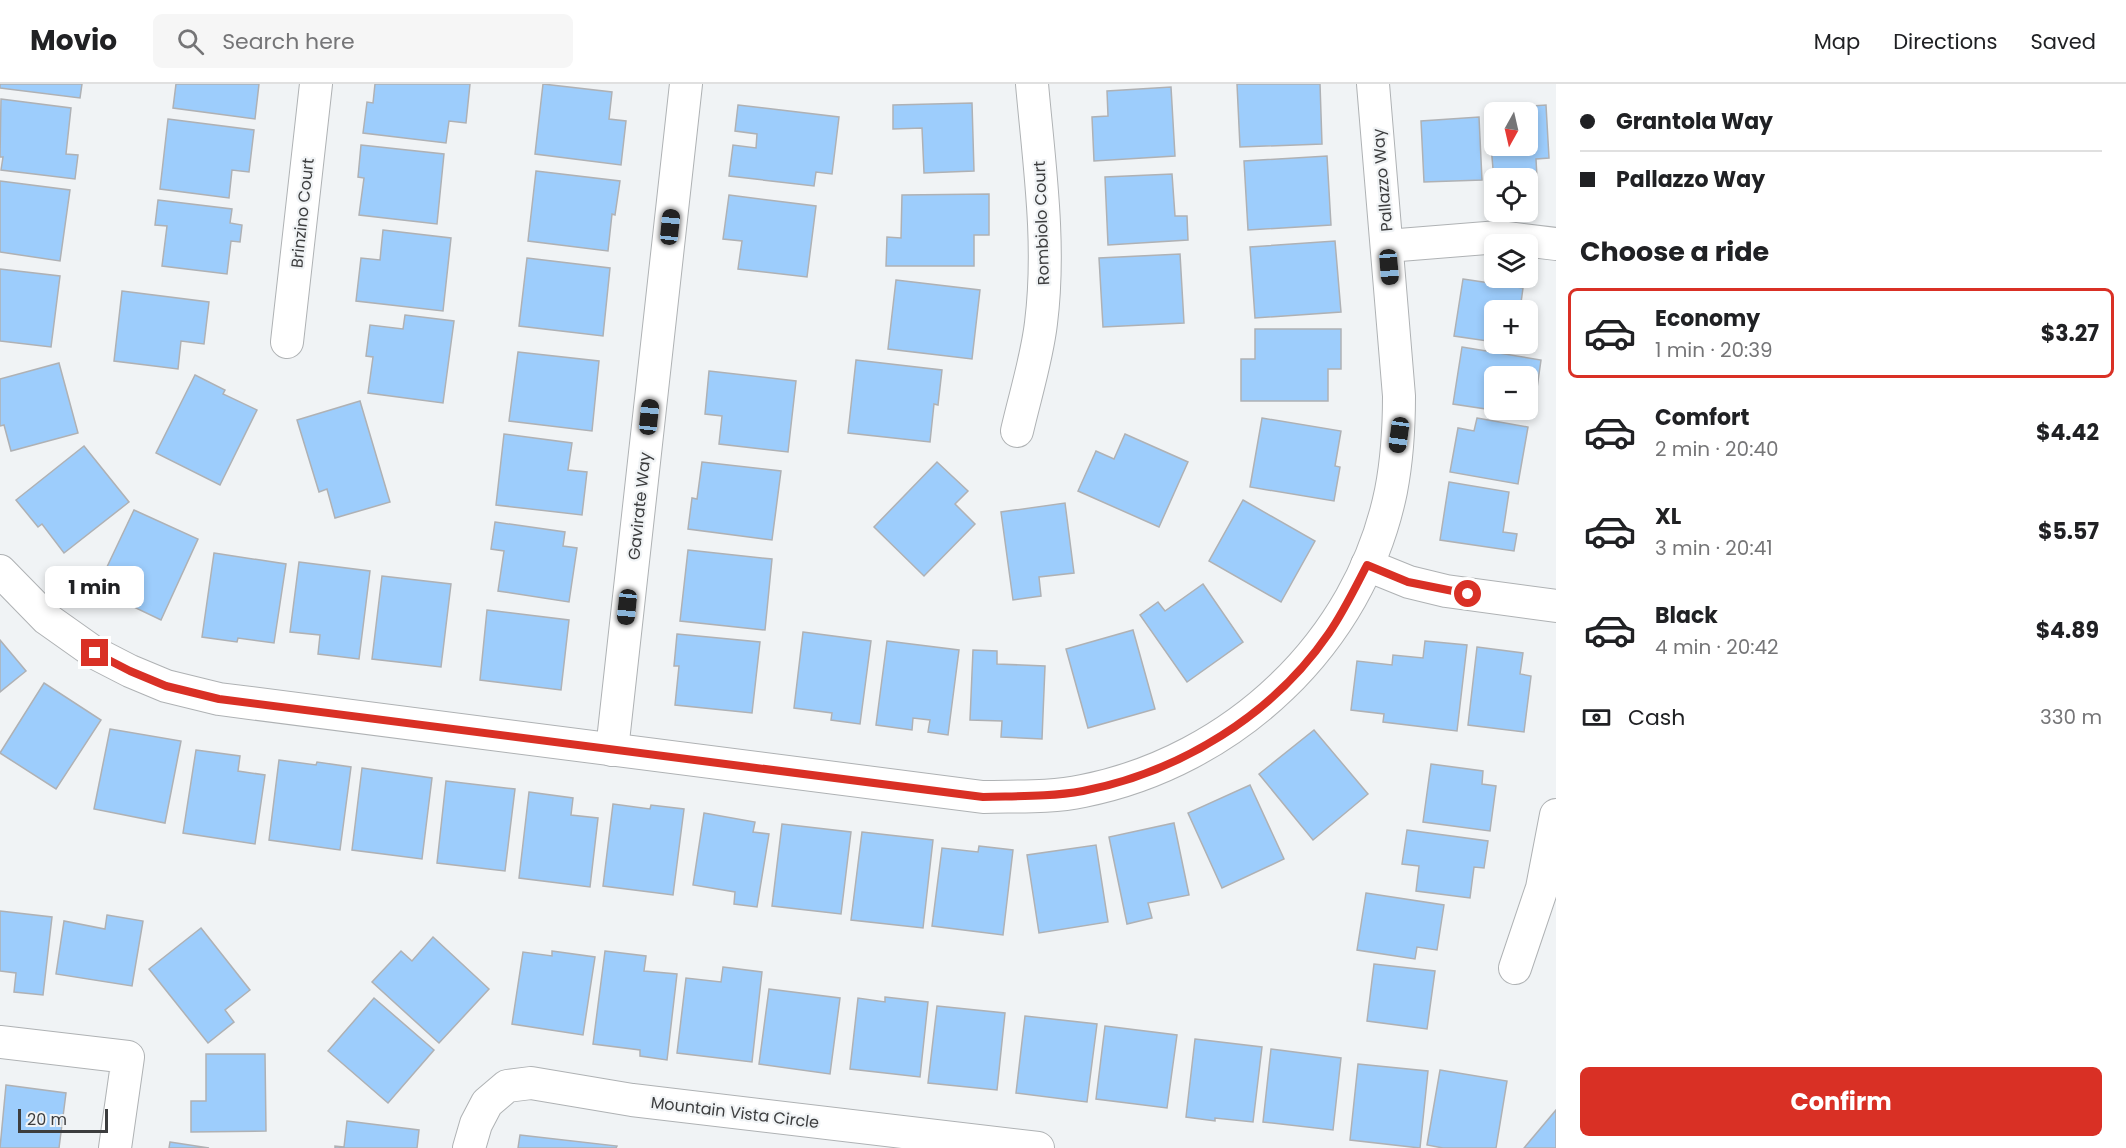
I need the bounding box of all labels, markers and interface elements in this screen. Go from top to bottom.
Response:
search box [153,14,573,68]
text: Movio [30,21,117,60]
icon: search [174,25,207,58]
text: Search here [222,26,355,57]
text: Map [1814,27,1860,56]
text: Directions [1893,27,1997,56]
text: Saved [2030,27,2096,56]
north arrow [1484,102,1538,156]
map controls [1484,102,1538,420]
text: Grantola Way [1616,106,1773,137]
street label: Pallazzo Way [1367,128,1398,232]
street label: Brinzino Court [285,157,320,269]
street label: Rombiolo Court [1028,160,1055,286]
text: Pallazzo Way [1616,164,1765,195]
button: locate [1484,168,1538,222]
car [659,208,681,246]
text: Choose a ride [1580,233,1769,270]
button: layers [1484,234,1538,288]
car [1378,248,1400,286]
button: + [1484,300,1538,354]
text: Economy [1655,303,1760,334]
icon: car [1583,306,1637,360]
text: $3.27 [2041,318,2099,349]
text: 1 min · 20:39 [1655,336,1773,364]
button: − [1484,366,1538,420]
car [638,398,660,436]
text: Comfort [1655,402,1749,433]
icon: car [1583,405,1637,459]
car [1388,416,1410,454]
text: $4.42 [2036,417,2099,448]
text: 2 min · 20:40 [1655,435,1779,463]
street label: Gavirate Way [622,451,657,561]
text: XL [1655,501,1681,532]
icon: car [1583,504,1637,558]
text: $5.57 [2038,516,2099,547]
text: 3 min · 20:41 [1655,534,1773,562]
callout: 1 min [46,566,144,608]
text: 1 min [68,573,121,601]
route start [1454,580,1481,607]
car [616,588,638,626]
text: Black [1655,600,1718,631]
icon: car [1583,603,1637,657]
text: $4.89 [2036,615,2099,646]
text: 4 min · 20:42 [1655,633,1779,661]
route end [81,639,108,666]
icon: cash [1580,701,1613,734]
text: Cash [1628,702,1685,733]
text: 330 m [2040,703,2102,731]
button: Confirm [1580,1067,2102,1136]
street label: Mountain Vista Circle [649,1091,820,1134]
scale bar [18,1106,108,1134]
text: 20 m [27,1108,67,1131]

